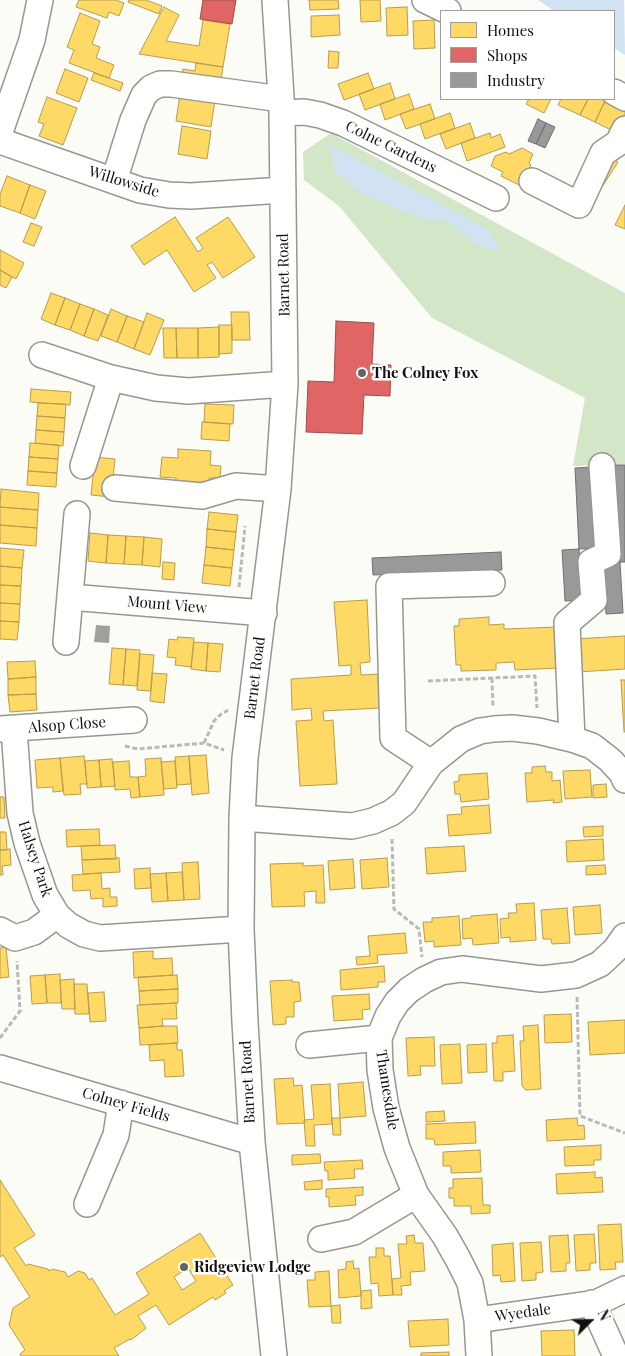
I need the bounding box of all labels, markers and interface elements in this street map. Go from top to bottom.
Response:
legend [440,10,615,100]
text: Homes [487,20,534,40]
text: Shops [487,45,528,65]
text: Industry [487,70,545,90]
street label: Colne Gardens [342,117,440,177]
street label: Willowside [86,163,162,201]
street label: Barnet Road [274,233,294,317]
place label: The Colney Fox [372,364,478,382]
marker: The Colney Fox [356,367,368,379]
street label: Mount View [126,593,208,617]
street label: Barnet Road [241,636,269,720]
street label: Alsop Close [27,713,107,737]
street label: Halsey Park [14,819,56,899]
street label: Barnet Road [237,1040,259,1124]
street label: Thamesdale [372,1049,402,1131]
street label: Colney Fields [80,1084,172,1126]
place label: Ridgeview Lodge [194,1258,311,1276]
marker: Ridgeview Lodge [178,1261,190,1273]
north arrow [565,1296,615,1346]
street label: Wyedale [494,1300,552,1326]
text: N [594,1307,615,1323]

